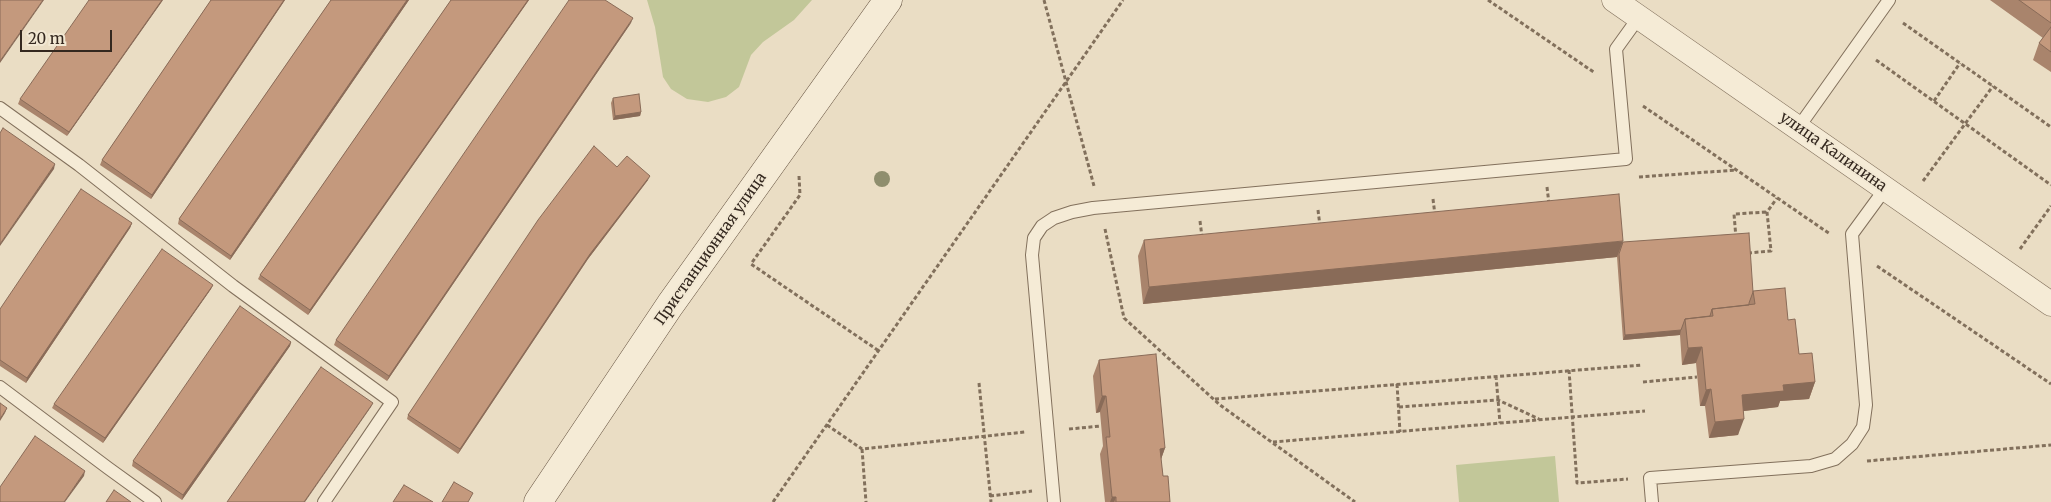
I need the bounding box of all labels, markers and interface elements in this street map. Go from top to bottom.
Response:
scale bar [22,20,115,52]
text: 20 m [28,29,65,48]
street label: улица Калинина [1776,108,1890,196]
street label: Пристанционная улица [651,169,771,329]

